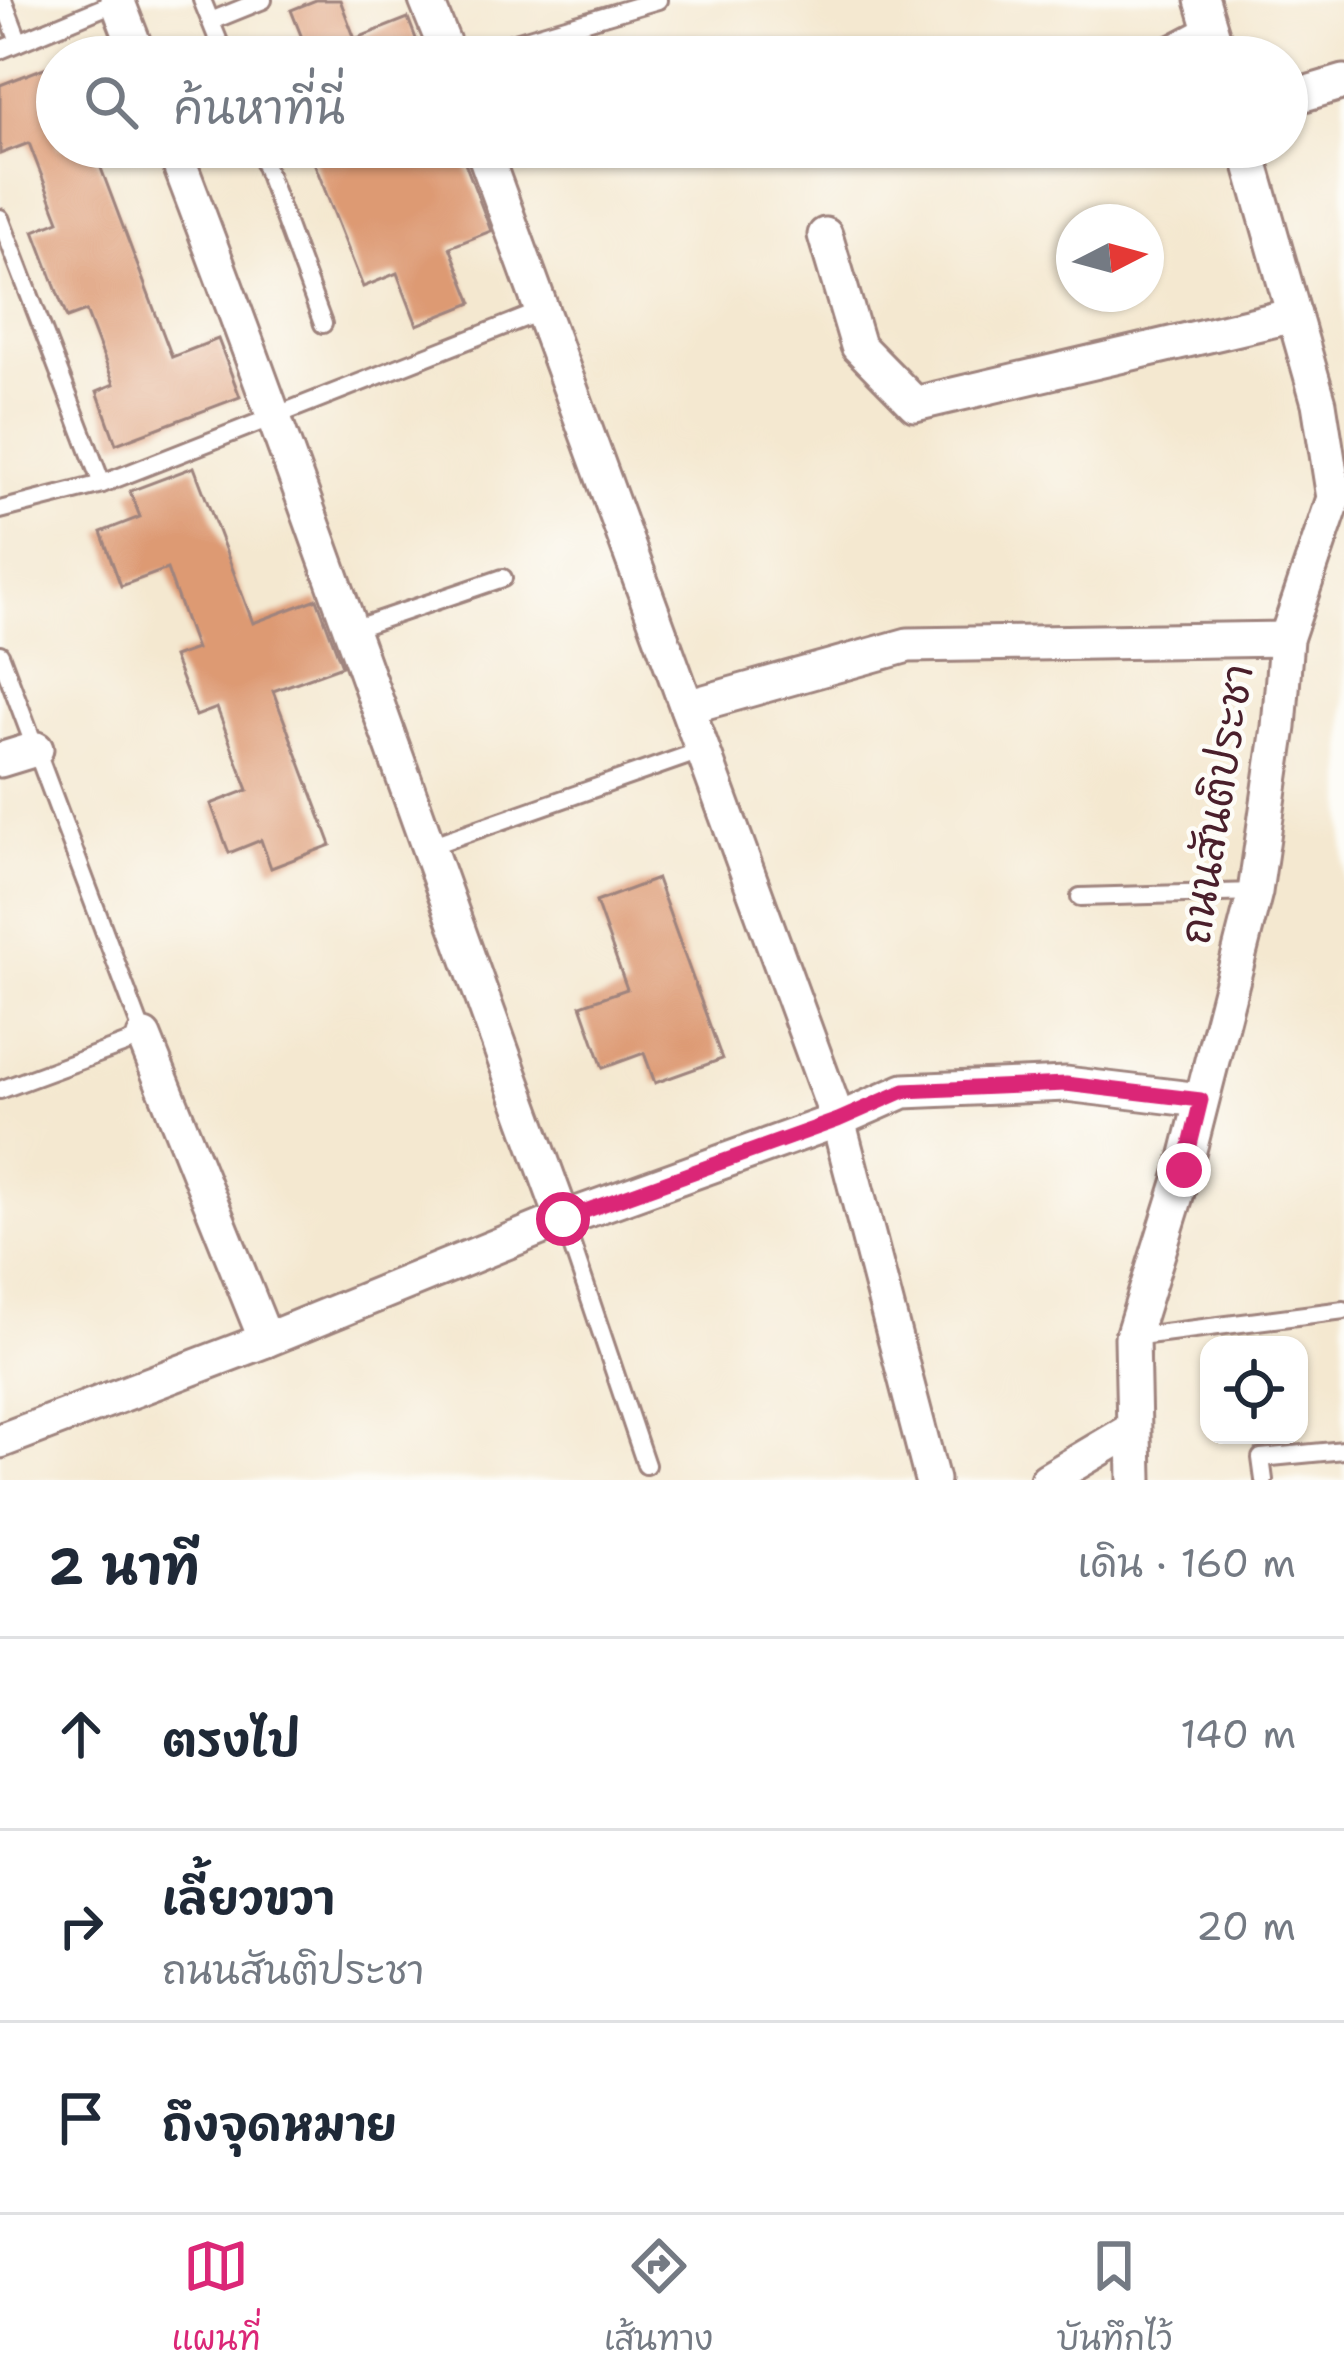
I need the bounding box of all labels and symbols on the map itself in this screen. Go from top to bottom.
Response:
north arrow [1056,204,1164,312]
street label: ถนนสันติประชา [1166,660,1266,948]
route end [1157,1143,1211,1197]
route start [536,1192,590,1246]

